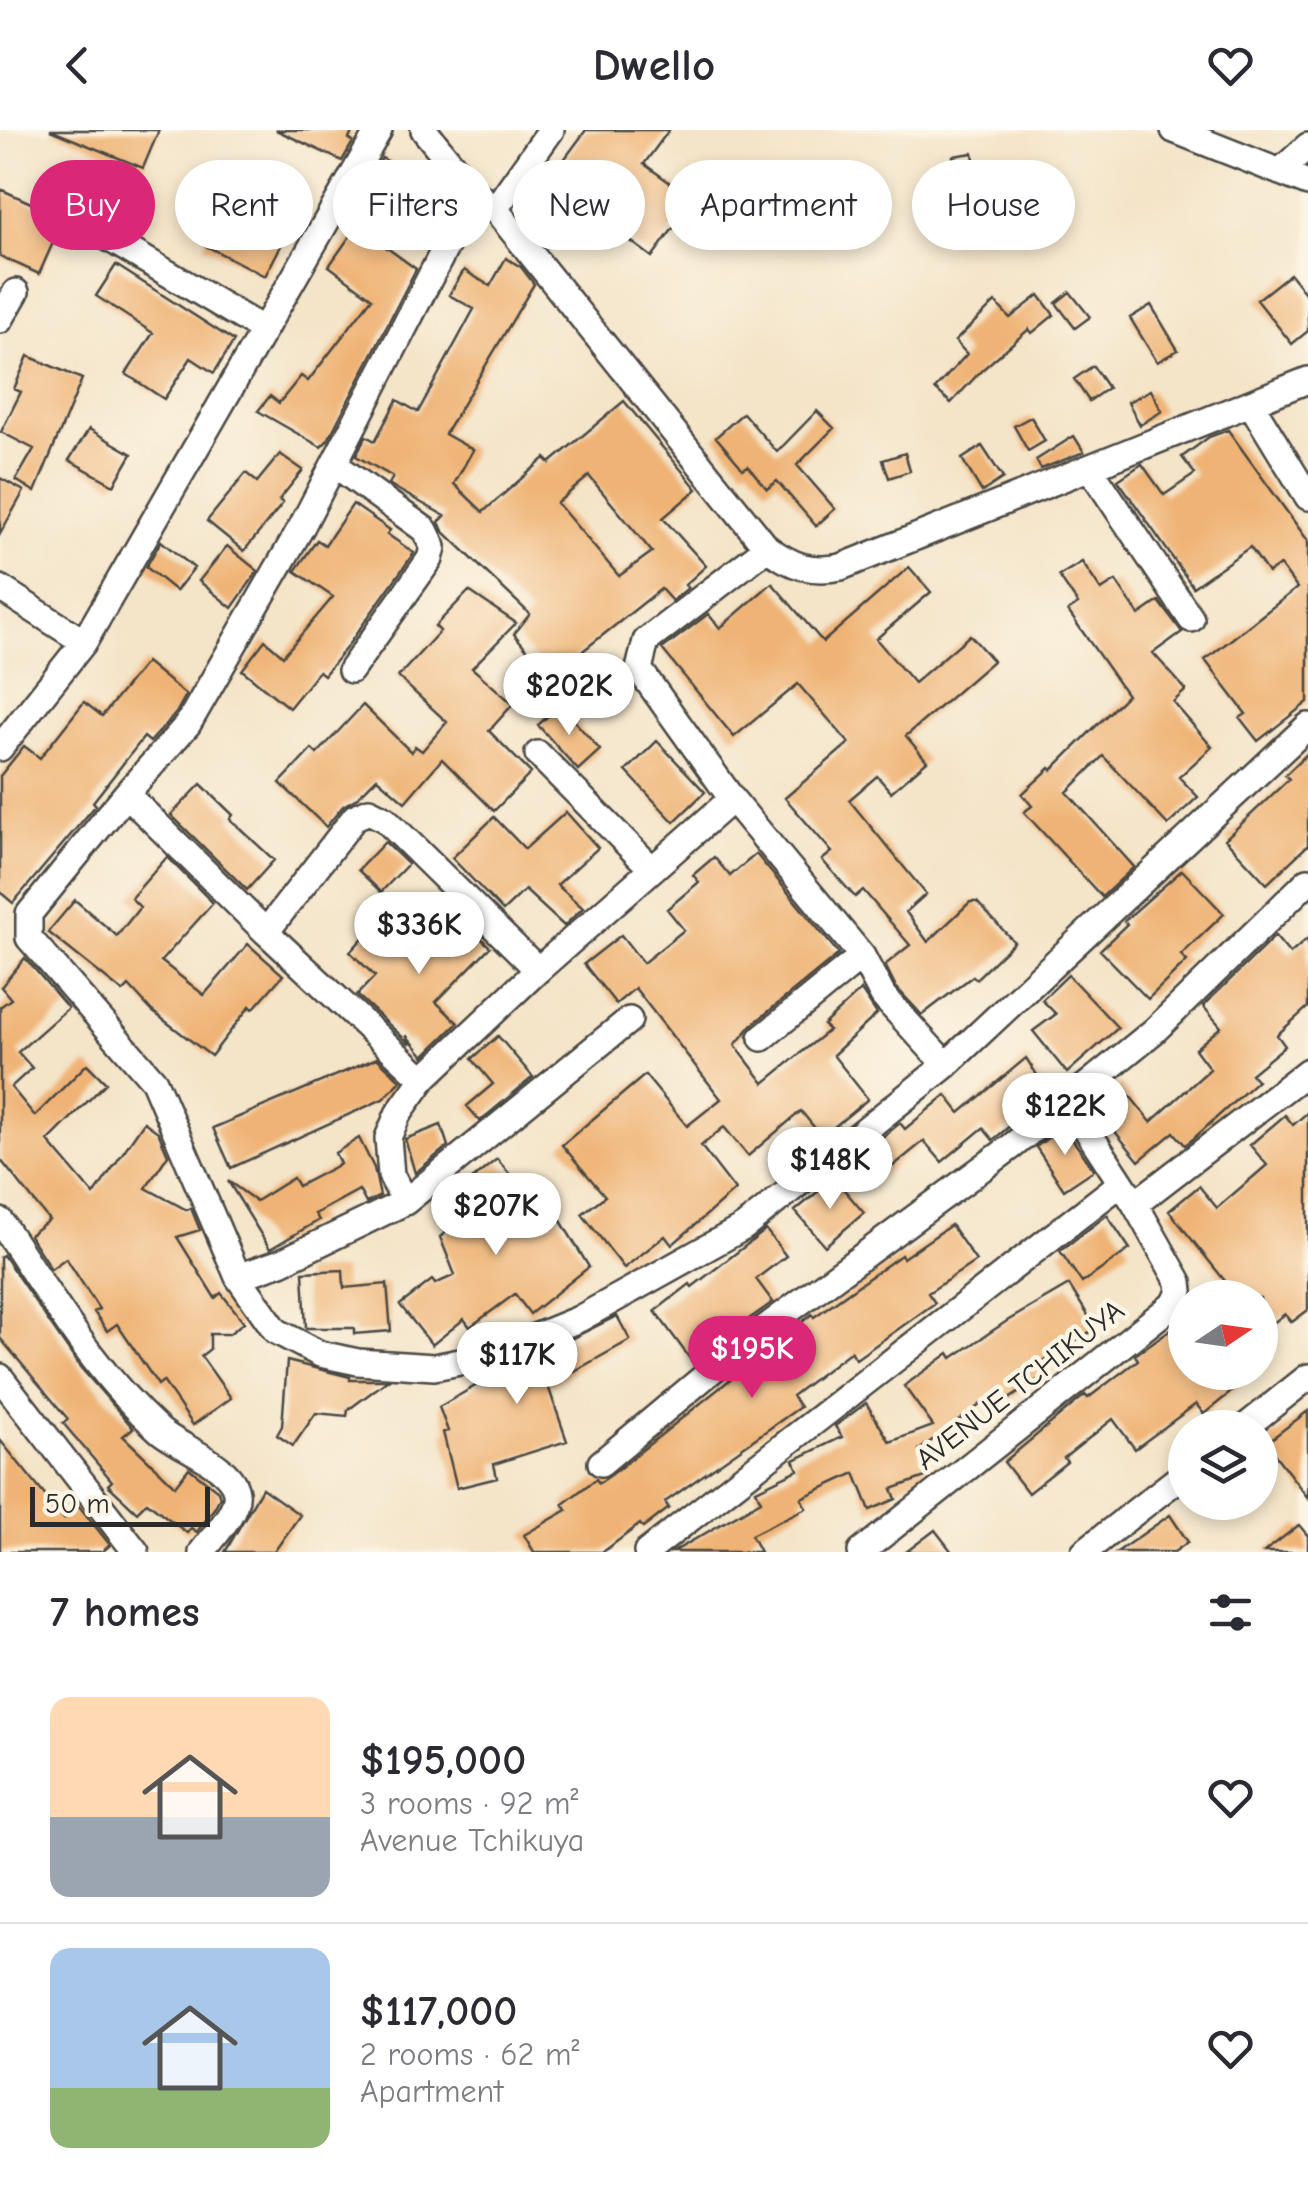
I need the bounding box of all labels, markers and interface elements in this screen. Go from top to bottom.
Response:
icon: back [50,38,105,93]
icon: heart [1203,38,1258,93]
text: Dwello [593,39,715,91]
chip: Buy [30,160,155,250]
chip: Rent [175,160,313,250]
chip: Filters [333,160,493,250]
chip: New [513,160,645,250]
chip: Apartment [665,160,892,250]
chip: House [912,160,1075,250]
pin: $202K [499,653,639,738]
text: $202K [525,667,613,704]
pin: $336K [349,892,489,977]
text: $336K [376,906,462,943]
pin: $122K [995,1073,1135,1158]
text: $122K [1024,1087,1106,1124]
pin: $148K [760,1127,900,1212]
text: $148K [790,1141,870,1178]
pin: $207K [426,1173,566,1258]
text: $207K [453,1187,539,1224]
north arrow [1168,1280,1278,1390]
map controls [1168,1280,1278,1520]
street label: AVENUE TCHIKUYA [909,1293,1131,1477]
pin: $195K [682,1316,822,1401]
pin: $117K [447,1322,587,1407]
text: $195K [710,1330,794,1367]
text: $117K [479,1336,555,1373]
button: layers [1168,1410,1278,1520]
scale bar [30,1482,210,1526]
text: 50 m [45,1488,110,1520]
icon: filters [1203,1585,1258,1640]
text: 7 homes [50,1588,200,1637]
text: $195,000 [360,1736,526,1785]
icon: home [130,1737,250,1857]
icon: heart [1203,1770,1258,1825]
text: 3 rooms · 92 m² [360,1785,579,1822]
text: Avenue Tchikuya [360,1822,584,1859]
text: $117,000 [360,1987,517,2036]
icon: home [130,1988,250,2108]
icon: heart [1203,2021,1258,2076]
text: 2 rooms · 62 m² [360,2036,579,2073]
text: Apartment [360,2073,503,2110]

